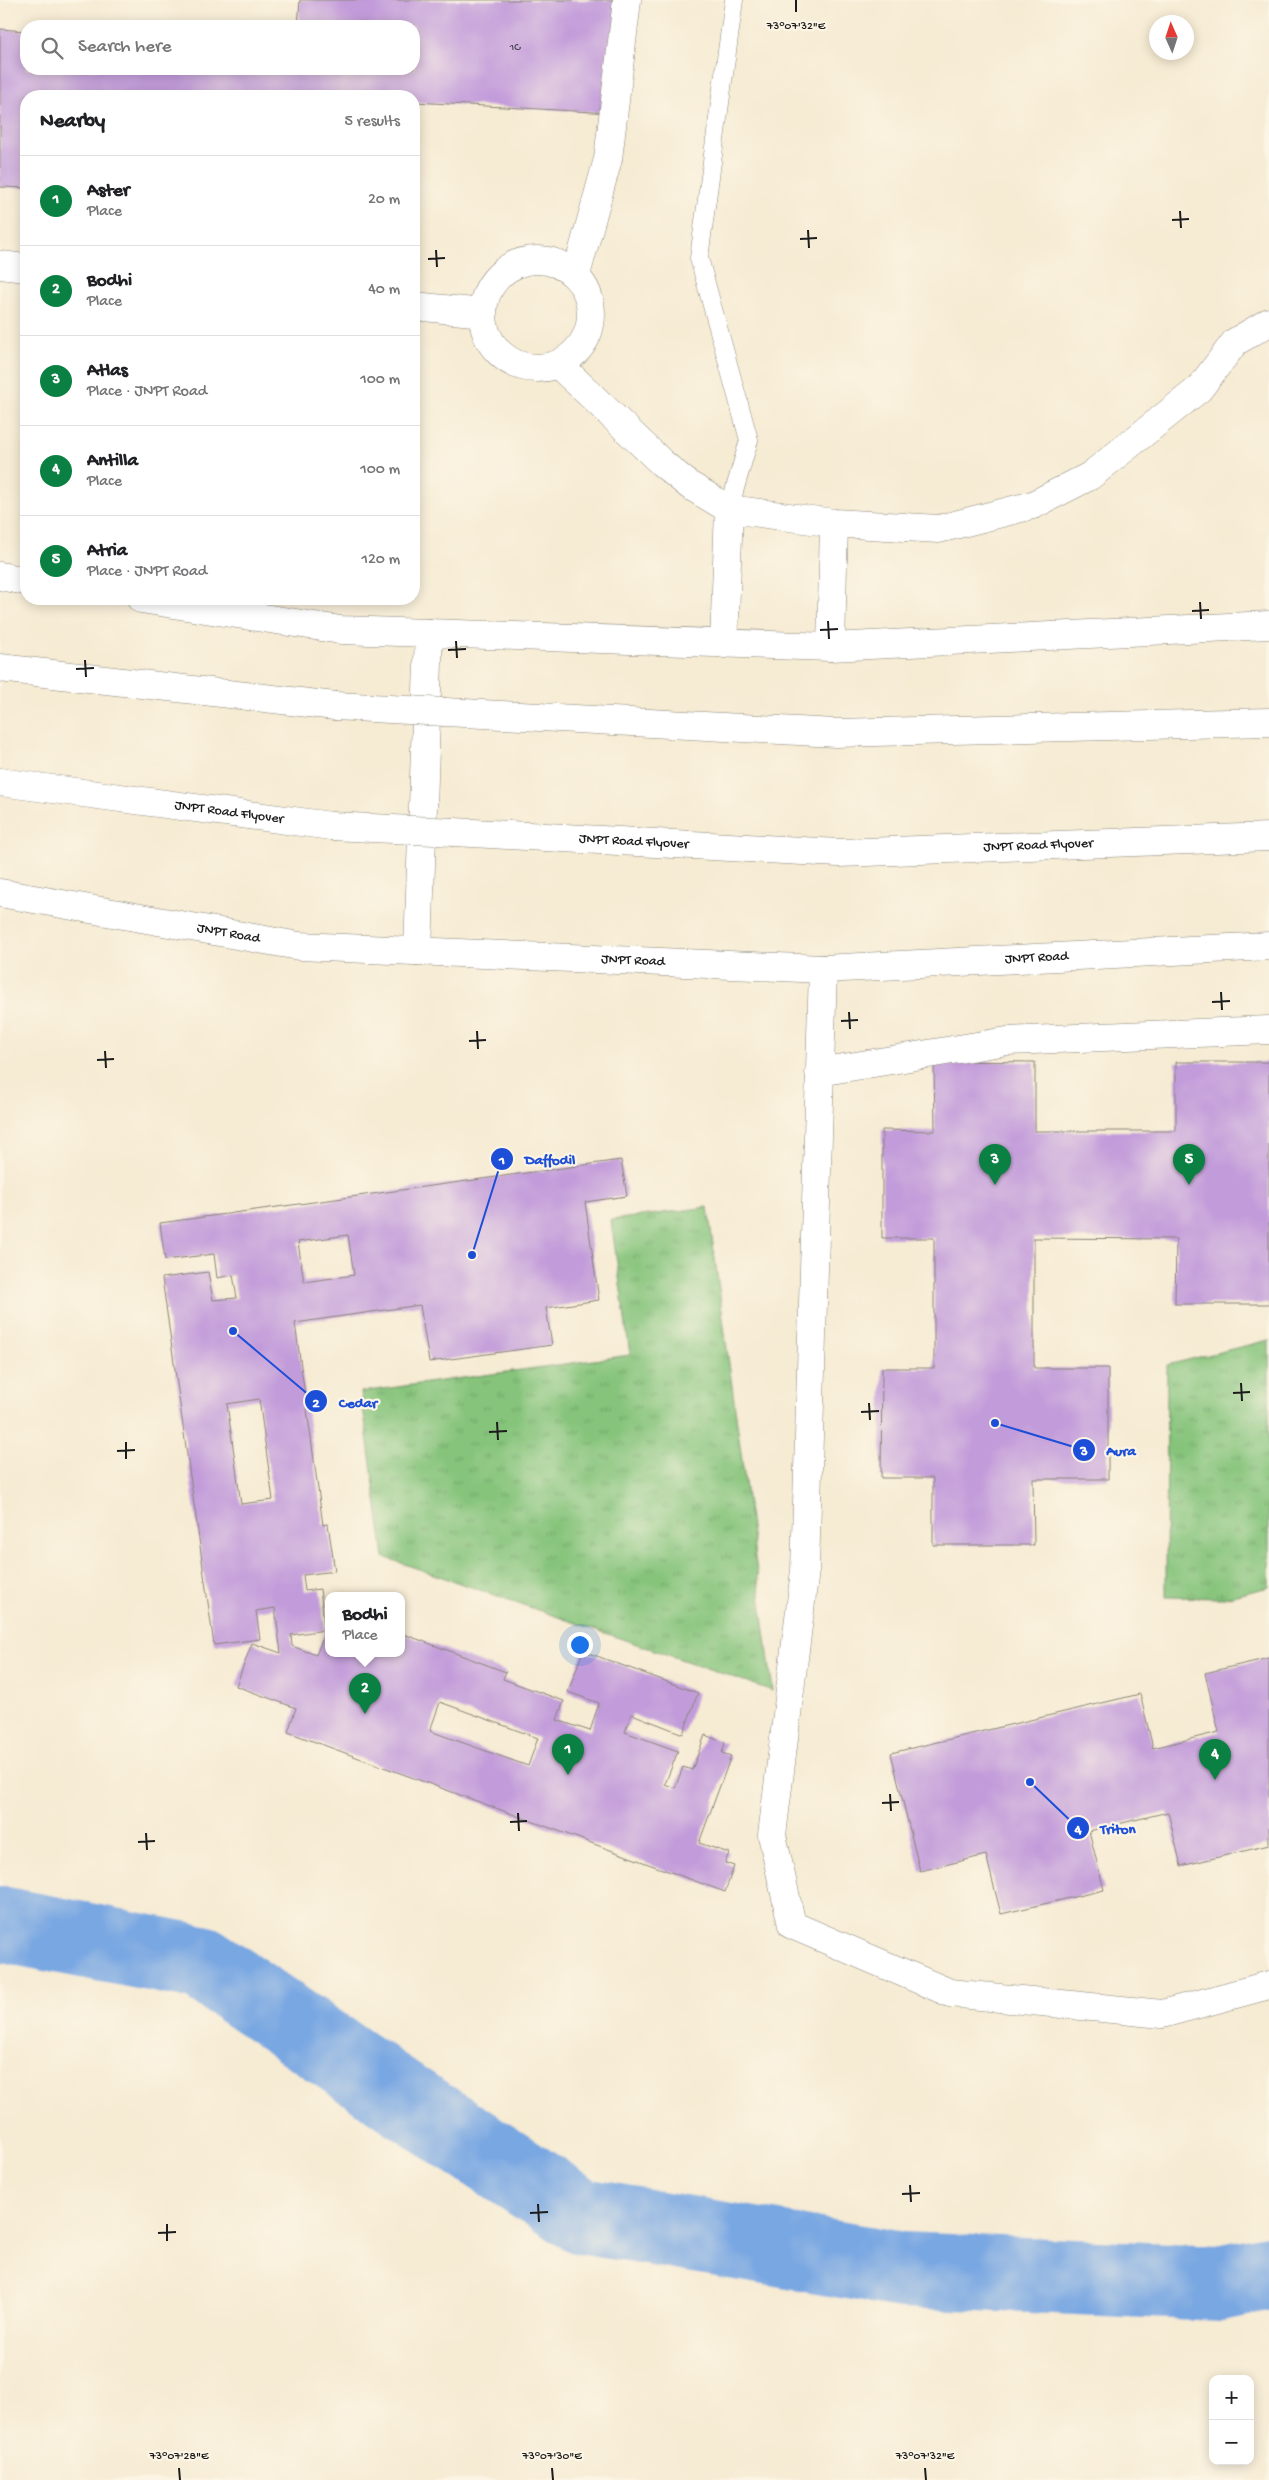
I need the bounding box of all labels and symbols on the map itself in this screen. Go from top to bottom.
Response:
north arrow [1149,15,1194,60]
text: 73°07'32"E [766,20,826,34]
house number: 1C [509,42,521,54]
street label: JNPT Road Flyover [173,797,286,828]
street label: JNPT Road Flyover [578,830,690,853]
street label: JNPT Road Flyover [983,835,1094,856]
street label: JNPT Road [196,920,263,948]
street label: JNPT Road [1004,948,1071,968]
street label: JNPT Road [601,951,667,971]
callout: Daffodil [490,1144,585,1174]
pin: 3 [979,1144,1011,1185]
pin: 5 [1173,1144,1205,1185]
text: 1 [498,1152,505,1170]
text: Daffodil [523,1152,576,1170]
callout: Cedar [304,1386,387,1416]
text: 2 [312,1395,320,1413]
text: Cedar [338,1395,379,1413]
callout: Aura [1071,1435,1146,1465]
text: 3 [1079,1443,1088,1461]
text: Aura [1105,1443,1136,1461]
your location [567,1632,593,1658]
pin: 2 [349,1673,381,1714]
pin: 1 [552,1734,584,1775]
pin: 4 [1199,1739,1231,1780]
callout: Triton [1065,1813,1146,1843]
text: 4 [1073,1821,1082,1839]
text: Triton [1099,1821,1137,1839]
text: 73°07'28"E [149,2450,209,2464]
text: 73°07'30"E [521,2450,582,2464]
text: 73°07'32"E [895,2450,955,2464]

